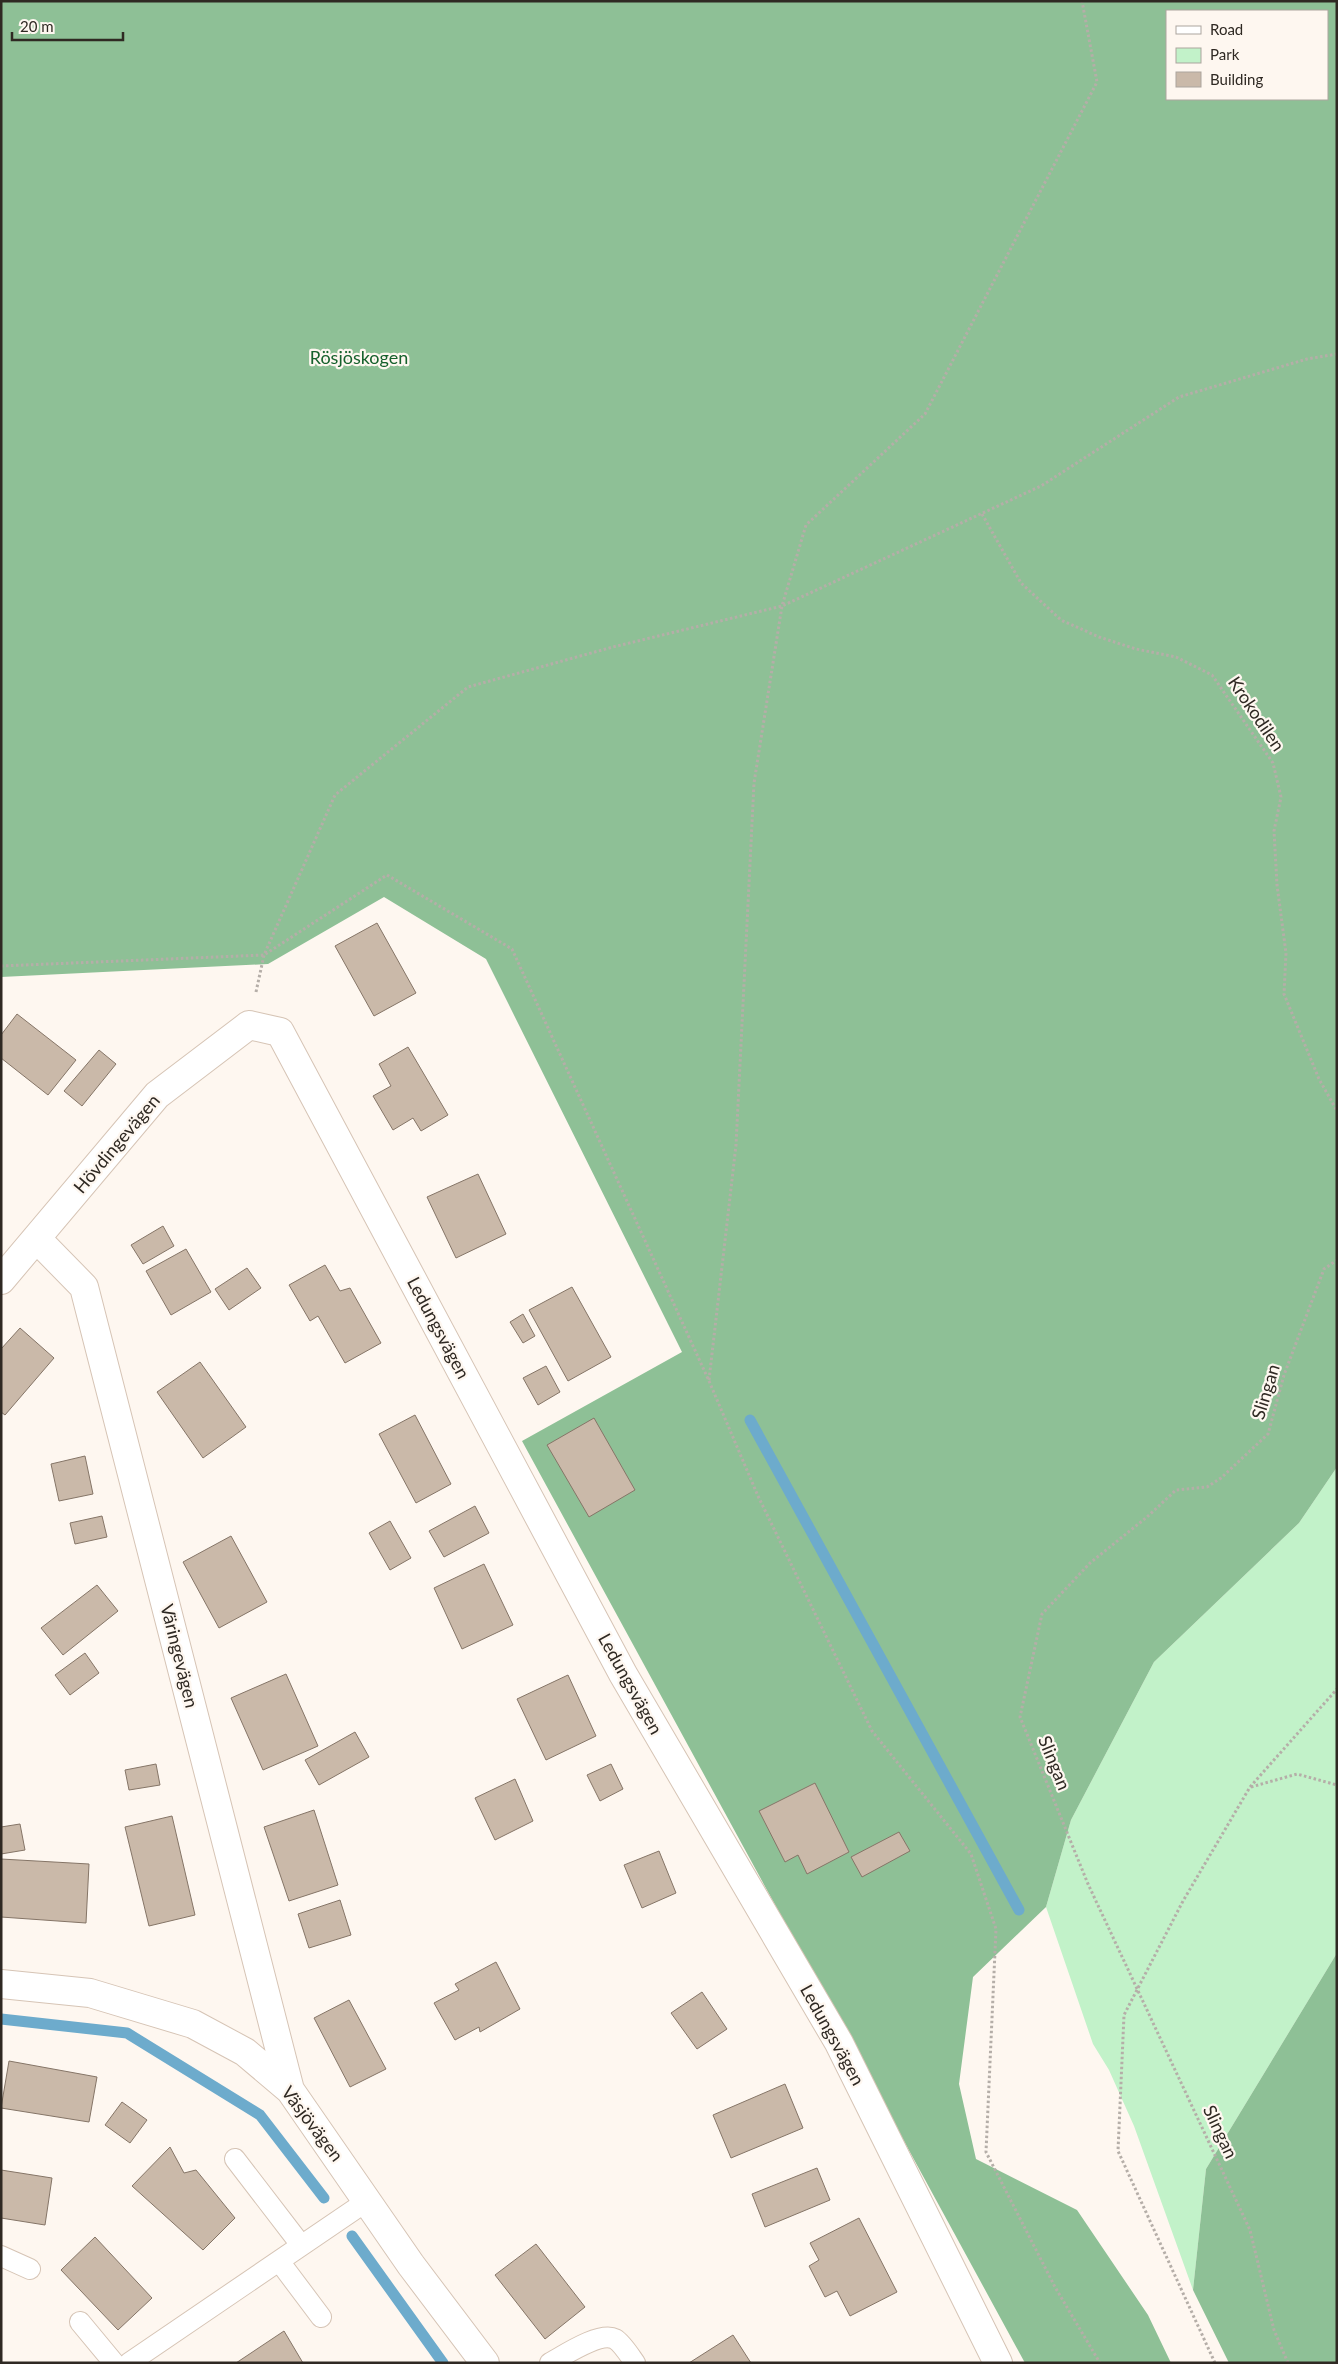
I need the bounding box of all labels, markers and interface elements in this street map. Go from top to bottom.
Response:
scale bar [12,10,124,42]
legend [1166,10,1328,100]
text: 20 m [20,17,54,35]
text: Road [1210,20,1243,38]
text: Park [1210,45,1240,63]
text: Building [1210,70,1263,88]
park label: Rösjöskogen [310,346,408,368]
street label: Krokodilen [1224,672,1290,755]
street label: Hövdingevägen [69,1089,164,1197]
street label: Ledungsvägen [403,1273,475,1382]
street label: Slingan [1246,1361,1284,1422]
street label: Väringevägen [156,1602,203,1710]
street label: Ledungsvägen [594,1629,668,1738]
street label: Slingan [1034,1732,1076,1793]
street label: Ledungsvägen [796,1980,870,2089]
street label: Väsjövägen [277,2081,348,2165]
street label: Slingan [1199,2101,1243,2162]

